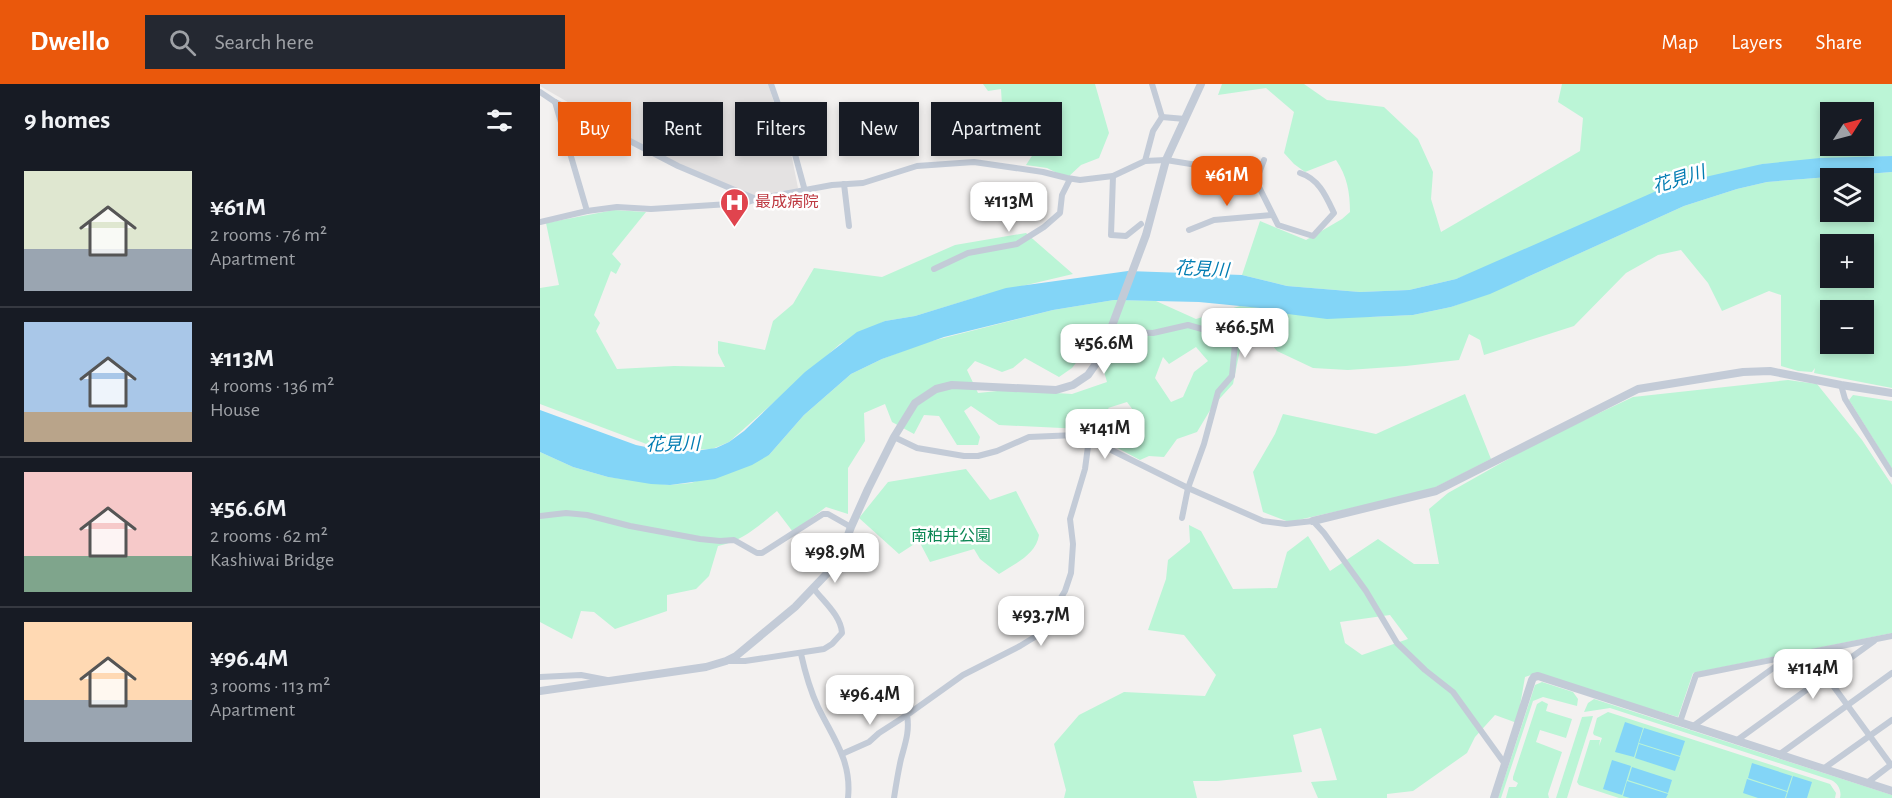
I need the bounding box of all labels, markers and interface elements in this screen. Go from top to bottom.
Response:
search box [145,15,565,69]
icon: search [166,26,199,59]
text: Dwello [30,28,109,56]
text: Search here [214,31,314,53]
text: Map [1662,32,1698,53]
text: Layers [1731,32,1782,53]
text: Share [1815,32,1862,53]
chip: Buy [558,102,631,156]
chip: Rent [643,102,723,156]
chip: Filters [735,102,827,156]
chip: New [839,102,919,156]
chip: Apartment [931,102,1062,156]
north arrow [1820,102,1874,156]
map controls [1820,102,1874,354]
icon: filters [483,104,516,137]
text: 9 homes [24,107,110,133]
pin: ¥61M [1191,156,1263,207]
water label: 花見川 [1650,161,1709,197]
text: ¥61M [1205,165,1249,185]
button: layers [1820,168,1874,222]
pin: ¥113M [967,182,1051,233]
hospital icon: 最成病院 [718,186,750,228]
text: ¥113M [984,191,1034,211]
place label: 最成病院 [755,193,819,210]
text: ¥61M [210,194,266,220]
icon: home [72,195,144,267]
text: 2 rooms · 76 m² [210,225,327,245]
button: + [1820,234,1874,288]
text: Apartment [210,249,295,269]
water label: 花見川 [1175,258,1232,281]
button: − [1820,300,1874,354]
pin: ¥66.5M [1196,308,1294,359]
text: ¥66.5M [1216,317,1275,337]
pin: ¥56.6M [1055,324,1153,375]
text: ¥56.6M [1075,333,1134,353]
text: ¥113M [210,345,274,371]
icon: home [72,346,144,418]
text: 4 rooms · 136 m² [210,376,334,396]
text: House [210,400,260,420]
pin: ¥141M [1063,409,1147,460]
text: ¥141M [1080,418,1130,438]
water label: 花見川 [646,433,702,454]
text: ¥56.6M [210,495,287,521]
icon: home [72,496,144,568]
text: 2 rooms · 62 m² [210,526,328,546]
park label: 南柏井公園 [911,527,991,544]
pin: ¥98.9M [786,533,884,584]
text: ¥98.9M [805,542,865,562]
text: Kashiwai Bridge [210,550,334,570]
pin: ¥93.7M [992,596,1090,647]
text: ¥93.7M [1012,605,1070,625]
text: ¥96.4M [210,645,289,671]
icon: home [72,646,144,718]
pin: ¥114M [1771,649,1855,700]
text: ¥114M [1788,658,1838,678]
pin: ¥96.4M [821,675,919,726]
text: 3 rooms · 113 m² [210,676,330,696]
text: ¥96.4M [840,684,900,704]
text: Apartment [210,700,295,720]

